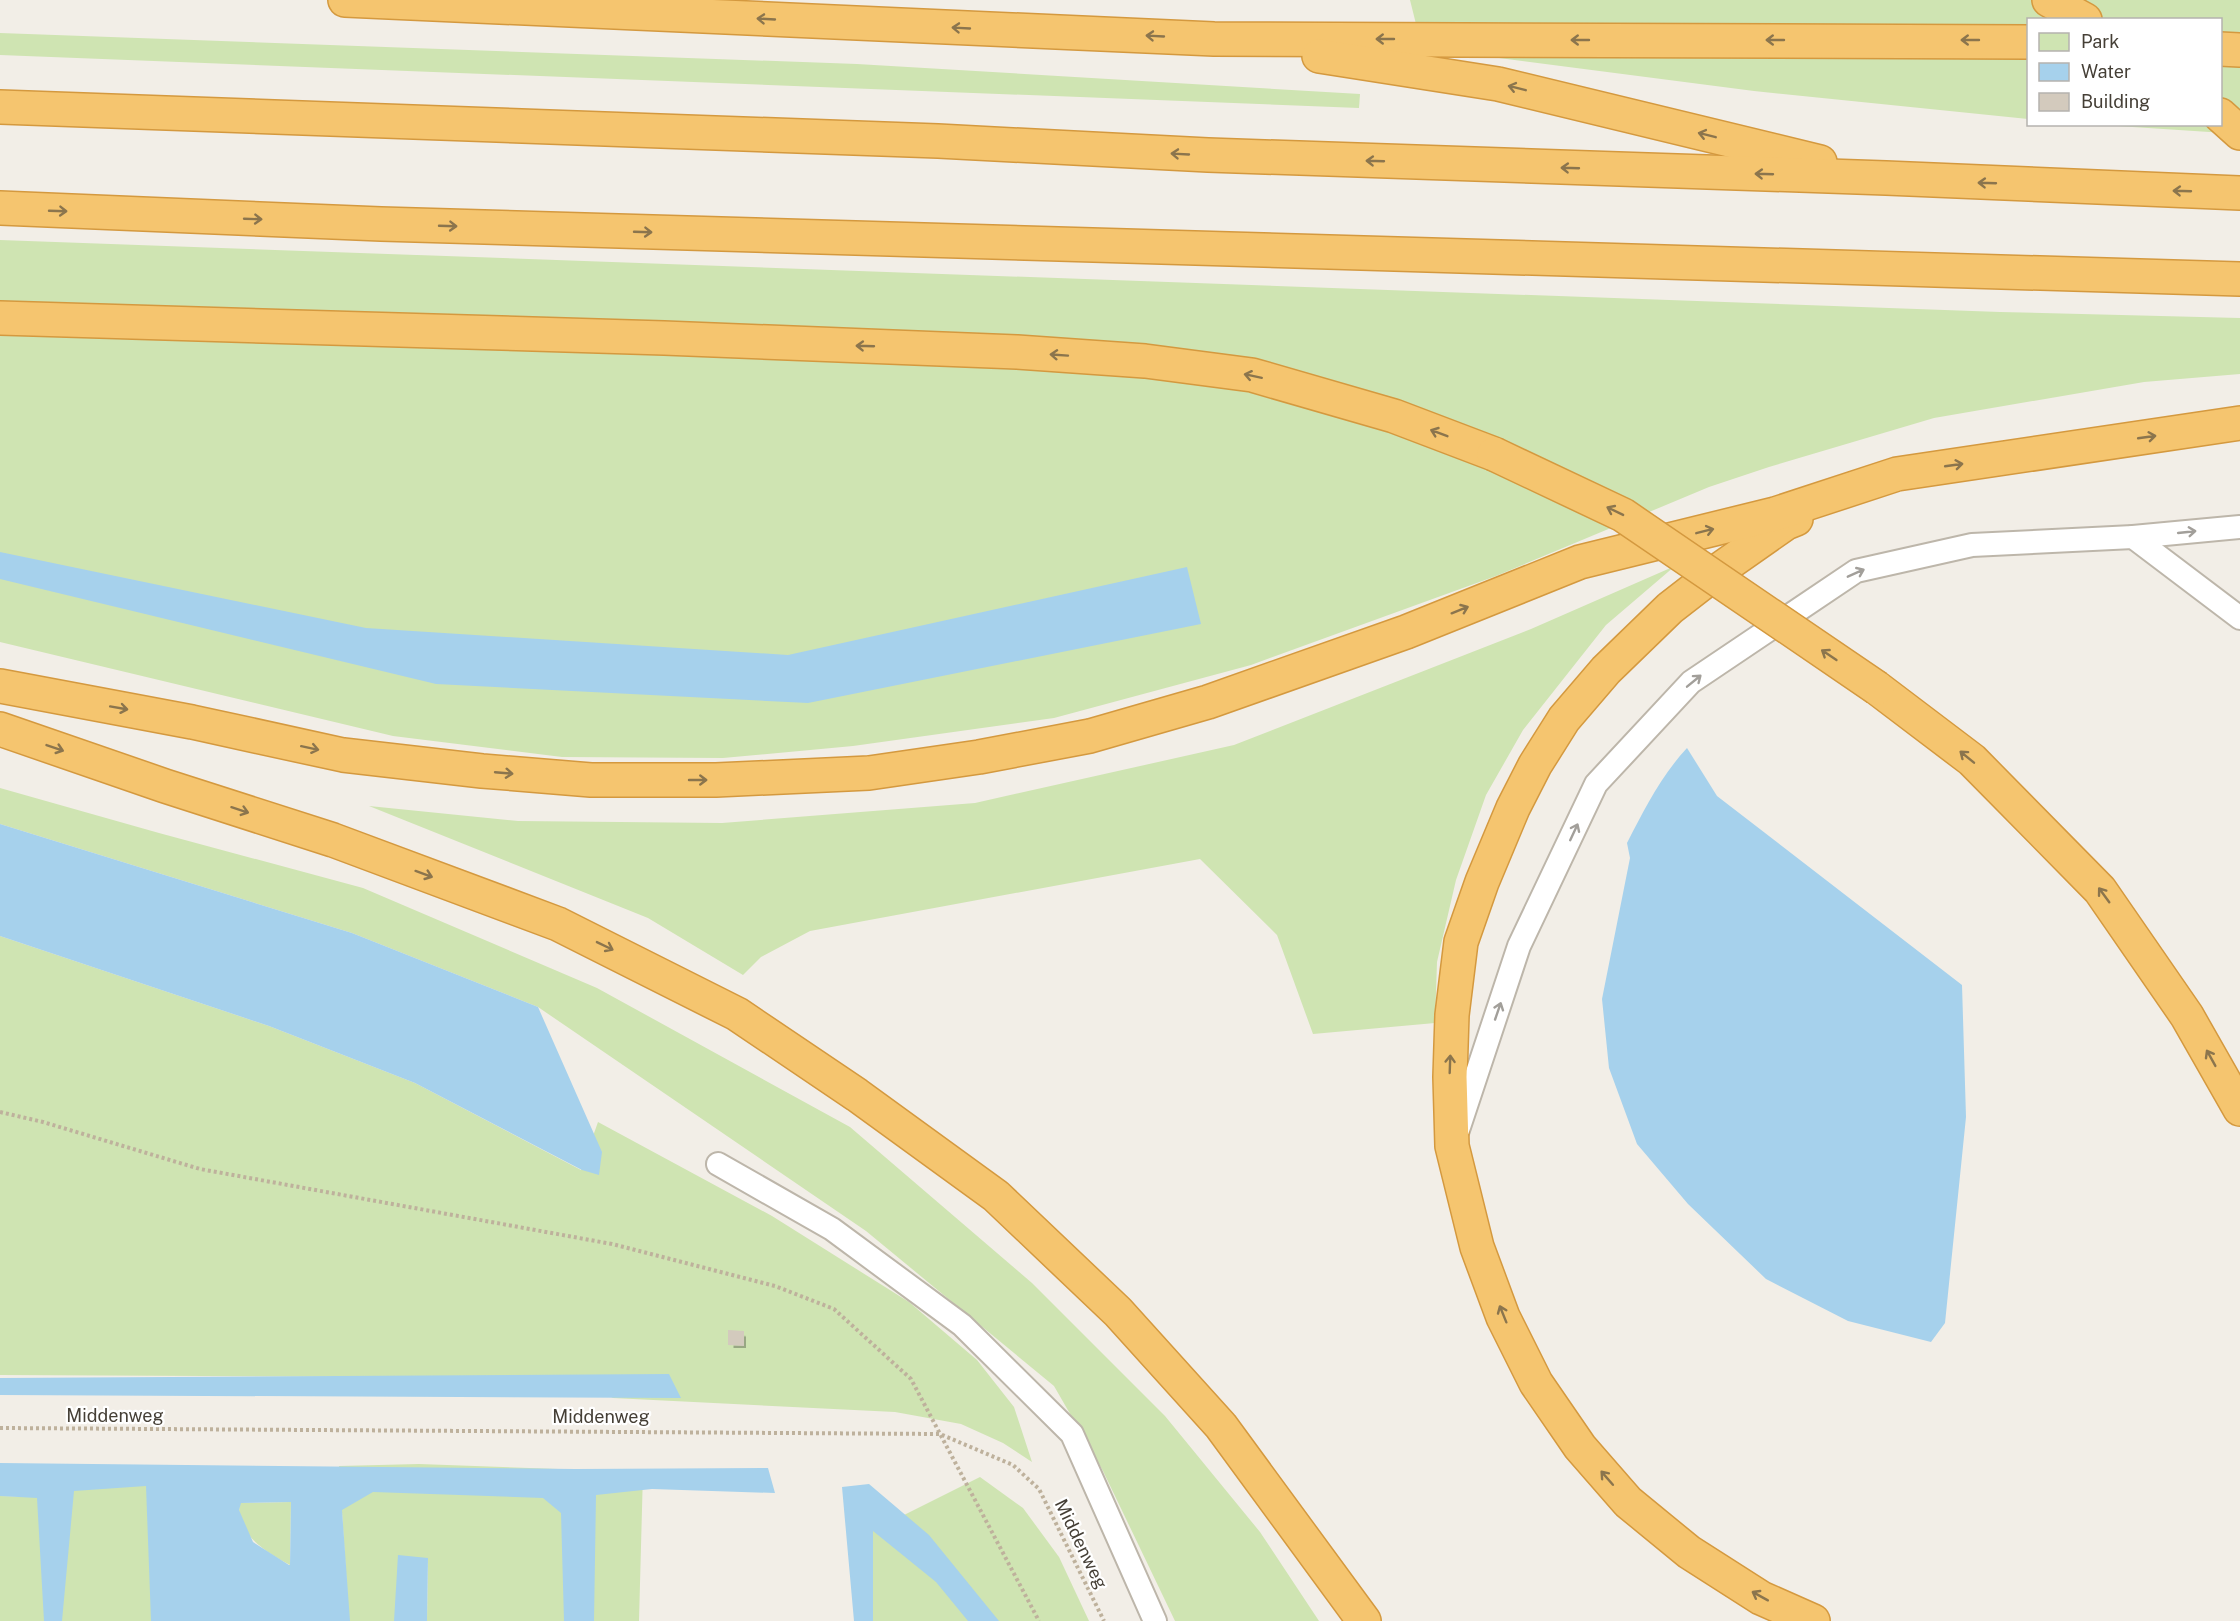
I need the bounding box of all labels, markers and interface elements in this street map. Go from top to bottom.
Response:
one-way arrow [756,13,776,24]
legend [2027,18,2222,126]
one-way arrow [951,22,971,33]
one-way arrow [1146,31,1166,42]
text: Park [2081,31,2119,52]
one-way arrow [1376,33,1396,45]
one-way arrow [1571,34,1591,46]
one-way arrow [1766,34,1786,46]
one-way arrow [1961,34,1981,46]
text: Water [2081,61,2131,82]
one-way arrow [1508,82,1527,94]
text: Building [2081,91,2150,112]
one-way arrow [1697,128,1716,140]
one-way arrow [1170,148,1190,159]
one-way arrow [1365,155,1385,167]
one-way arrow [1560,162,1580,173]
one-way arrow [1755,169,1775,180]
one-way arrow [1977,177,1997,188]
one-way arrow [2172,185,2192,196]
one-way arrow [48,205,68,216]
one-way arrow [243,213,263,224]
one-way arrow [438,221,458,232]
one-way arrow [633,226,653,238]
one-way arrow [855,340,875,352]
one-way arrow [1050,349,1070,360]
one-way arrow [1244,369,1263,381]
one-way arrow [1430,427,1449,438]
one-way arrow [2137,431,2157,442]
one-way arrow [1944,460,1964,471]
one-way arrow [1606,505,1624,516]
one-way arrow [1695,525,1714,537]
one-way arrow [2176,526,2196,537]
one-way arrow [1847,567,1865,578]
one-way arrow [1450,604,1469,615]
one-way arrow [1821,649,1837,661]
one-way arrow [1686,674,1702,687]
one-way arrow [109,703,129,714]
one-way arrow [301,742,320,754]
one-way arrow [45,744,64,755]
one-way arrow [1960,750,1975,764]
one-way arrow [493,768,513,779]
one-way arrow [688,774,708,786]
one-way arrow [230,806,249,817]
one-way arrow [1568,823,1580,841]
one-way arrow [415,869,433,880]
one-way arrow [2098,888,2110,904]
one-way arrow [596,941,614,953]
one-way arrow [1493,1002,1504,1021]
one-way arrow [2205,1050,2217,1067]
one-way arrow [1444,1054,1456,1074]
one-way arrow [1496,1305,1507,1323]
street label: Middenweg [66,1405,164,1426]
street label: Middenweg [552,1406,650,1427]
one-way arrow [1600,1470,1614,1485]
street label: Middenweg [1051,1495,1112,1592]
one-way arrow [1752,1590,1769,1602]

